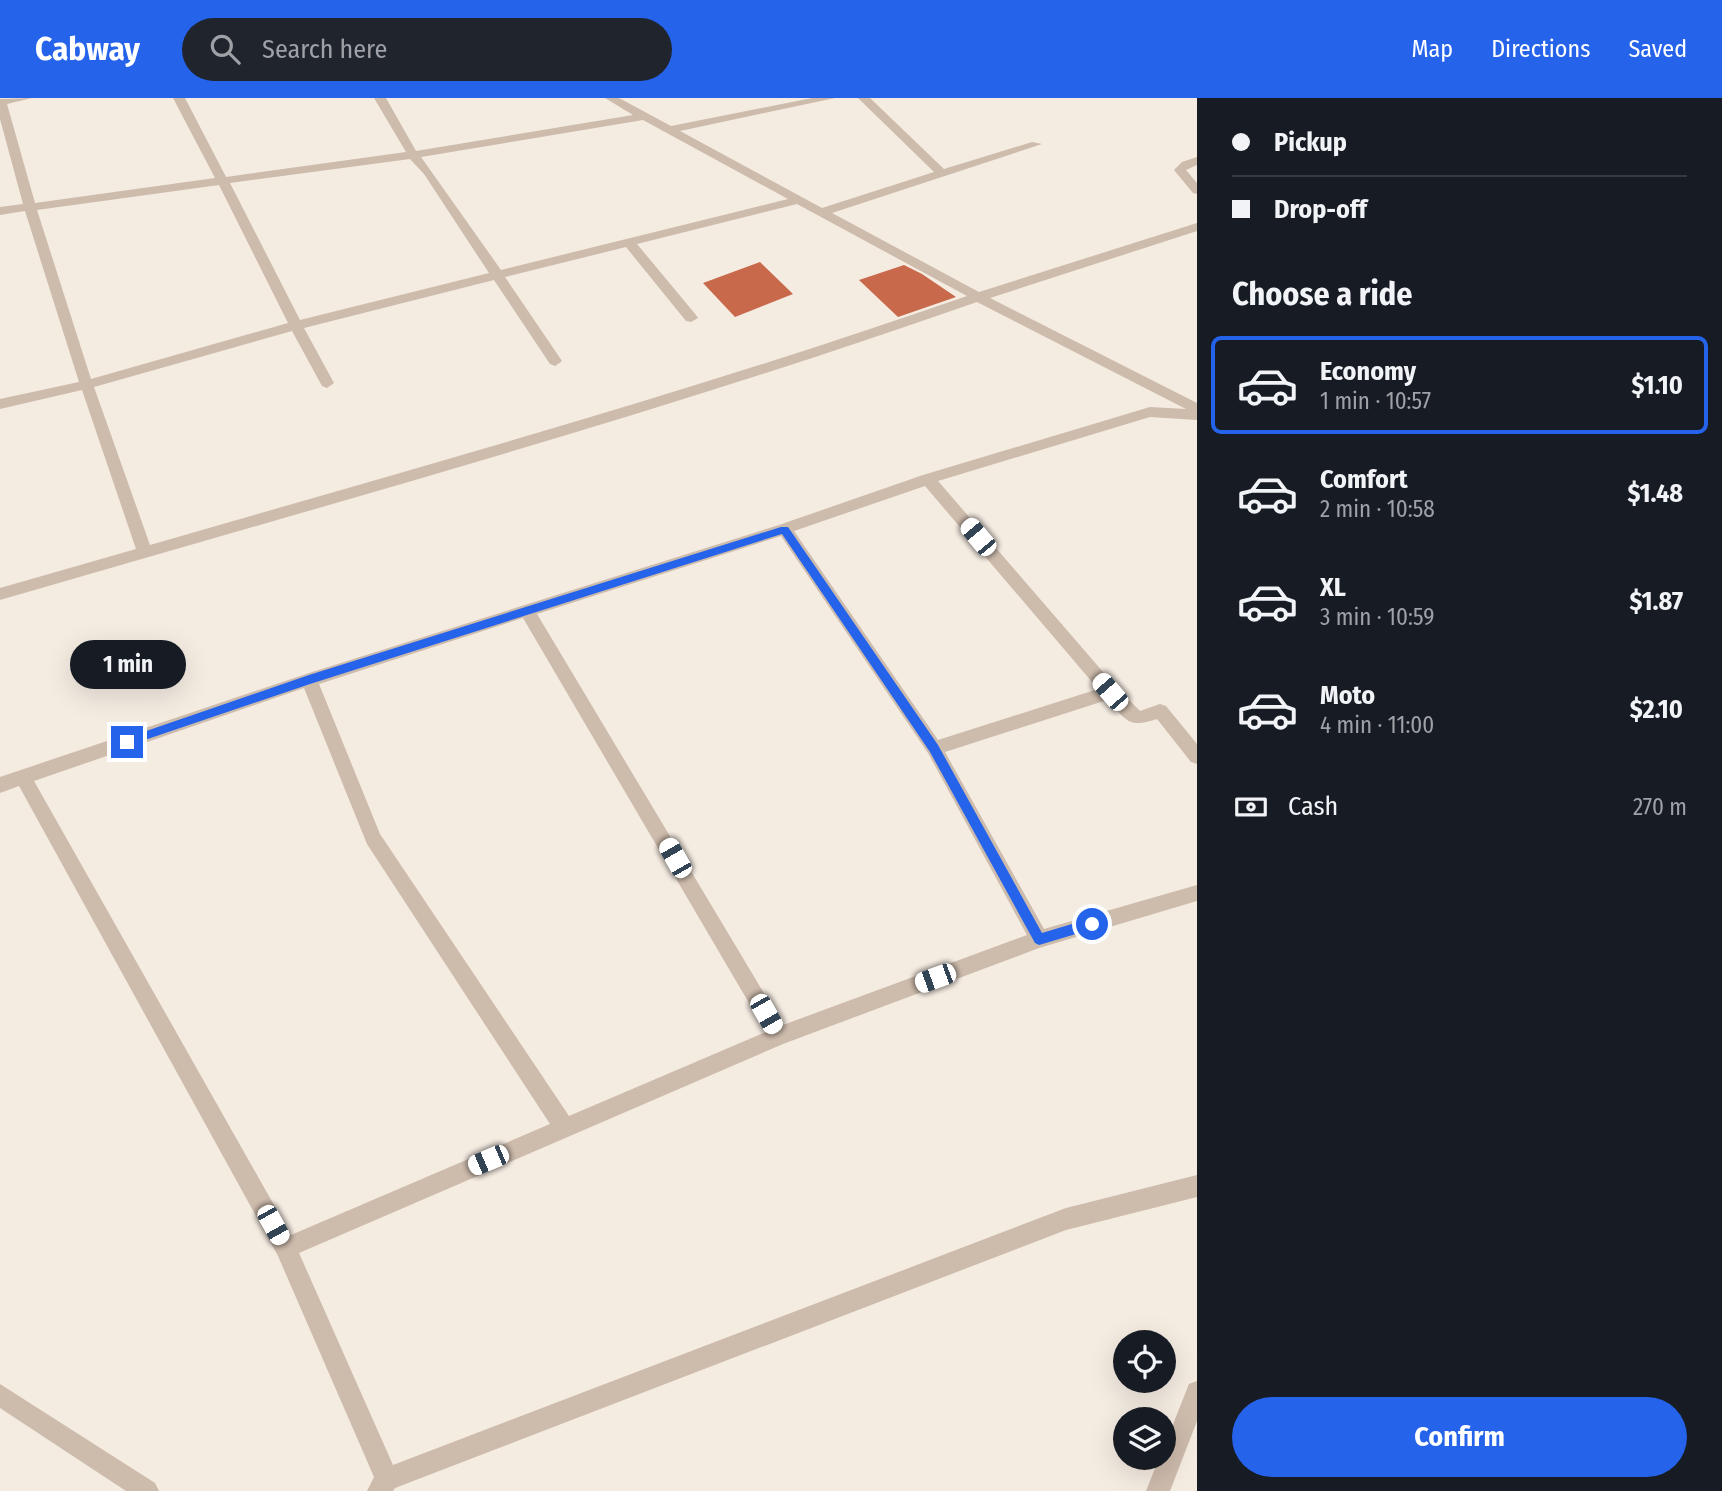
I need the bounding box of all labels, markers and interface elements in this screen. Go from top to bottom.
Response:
search box [182,18,672,81]
text: Cabway [35,29,140,69]
icon: search [206,30,244,68]
text: Search here [262,34,387,65]
text: Map [1412,35,1453,63]
text: Directions [1491,35,1590,63]
text: Saved [1628,35,1687,63]
text: Pickup [1274,127,1347,158]
text: Drop-off [1274,194,1367,225]
text: Choose a ride [1232,275,1413,313]
icon: car [1236,354,1299,417]
text: Economy [1320,356,1416,387]
text: $1.10 [1631,370,1683,401]
text: 1 min · 10:57 [1320,387,1431,415]
icon: car [1236,462,1299,525]
text: Comfort [1320,464,1408,495]
text: $1.48 [1628,478,1683,509]
text: 2 min · 10:58 [1320,495,1435,523]
car [957,514,1000,560]
icon: car [1236,570,1299,633]
text: XL [1320,572,1346,603]
text: $1.87 [1630,586,1683,617]
text: 3 min · 10:59 [1320,603,1434,631]
callout: 1 min [69,640,185,690]
text: 1 min [103,650,153,678]
car [1089,669,1132,715]
icon: car [1236,678,1299,741]
text: Moto [1320,680,1375,711]
text: $2.10 [1630,694,1683,725]
text: 4 min · 11:00 [1320,711,1434,739]
route end [111,726,143,758]
icon: cash [1232,788,1270,826]
text: Cash [1288,791,1338,822]
text: 270 m [1633,793,1687,821]
car [656,835,695,881]
route start [1076,908,1108,940]
car [912,961,959,995]
car [747,991,786,1037]
car [465,1142,512,1178]
car [254,1202,293,1248]
map controls [1113,1330,1176,1470]
button: locate [1113,1330,1176,1393]
button: Confirm [1232,1397,1687,1477]
button: layers [1113,1407,1176,1470]

